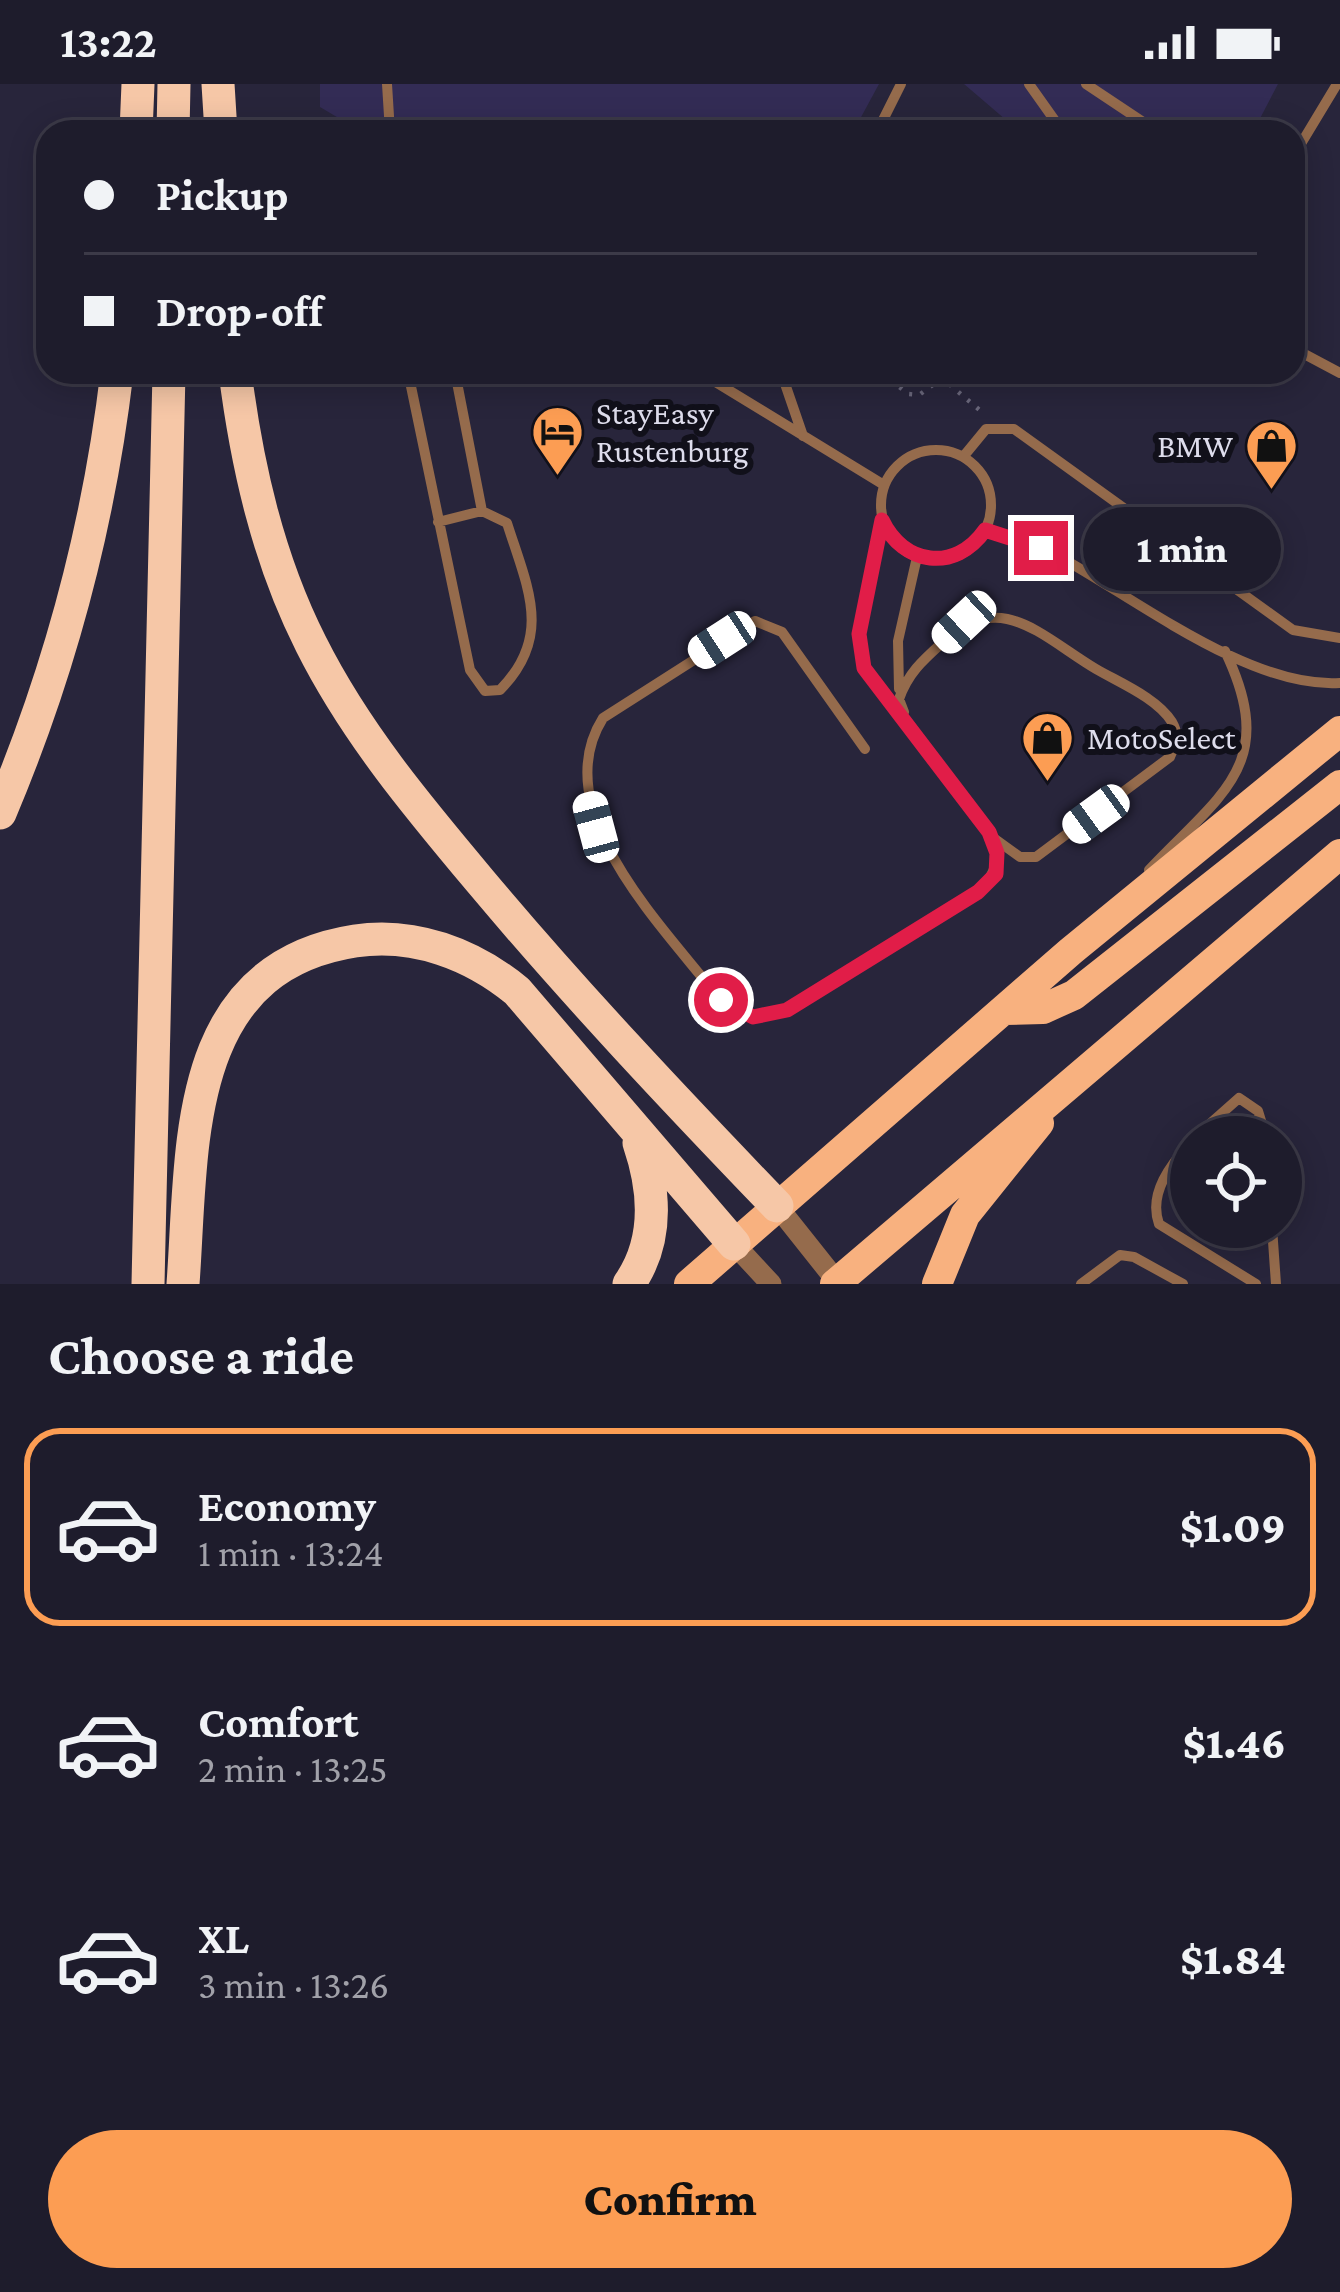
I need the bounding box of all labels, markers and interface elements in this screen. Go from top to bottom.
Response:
text: 13:22 [60,17,157,67]
text: Pickup [156,170,289,220]
text: Drop-off [156,286,323,336]
place label: StayEasy Rustenburg [596,394,749,469]
hotel icon: StayEasy Rustenburg [529,403,585,477]
shop icon: BMW [1244,417,1300,491]
place label: BMW [1157,427,1234,464]
callout: 1 min [1083,506,1281,590]
route end [1014,521,1068,575]
text: 1 min [1136,527,1228,570]
car [925,584,1003,660]
car [682,605,762,675]
shop icon: MotoSelect [1020,709,1076,783]
place label: MotoSelect [1087,719,1237,756]
car [1056,778,1136,850]
car [569,788,623,866]
route start [694,973,748,1027]
map controls [1170,1116,1302,1248]
button: locate [1170,1116,1302,1248]
text: Choose a ride [48,1326,354,1386]
icon: car [54,1473,162,1581]
text: Economy [198,1481,376,1531]
text: $1.09 [1180,1502,1286,1552]
text: 1 min · 13:24 [198,1531,384,1574]
icon: car [54,1689,162,1797]
text: Comfort [198,1697,359,1747]
text: $1.46 [1182,1718,1286,1768]
text: 2 min · 13:25 [198,1747,388,1790]
icon: car [54,1905,162,2013]
text: XL [198,1913,249,1963]
text: $1.84 [1180,1934,1286,1984]
text: 3 min · 13:26 [198,1963,389,2006]
button: Confirm [48,2130,1292,2268]

